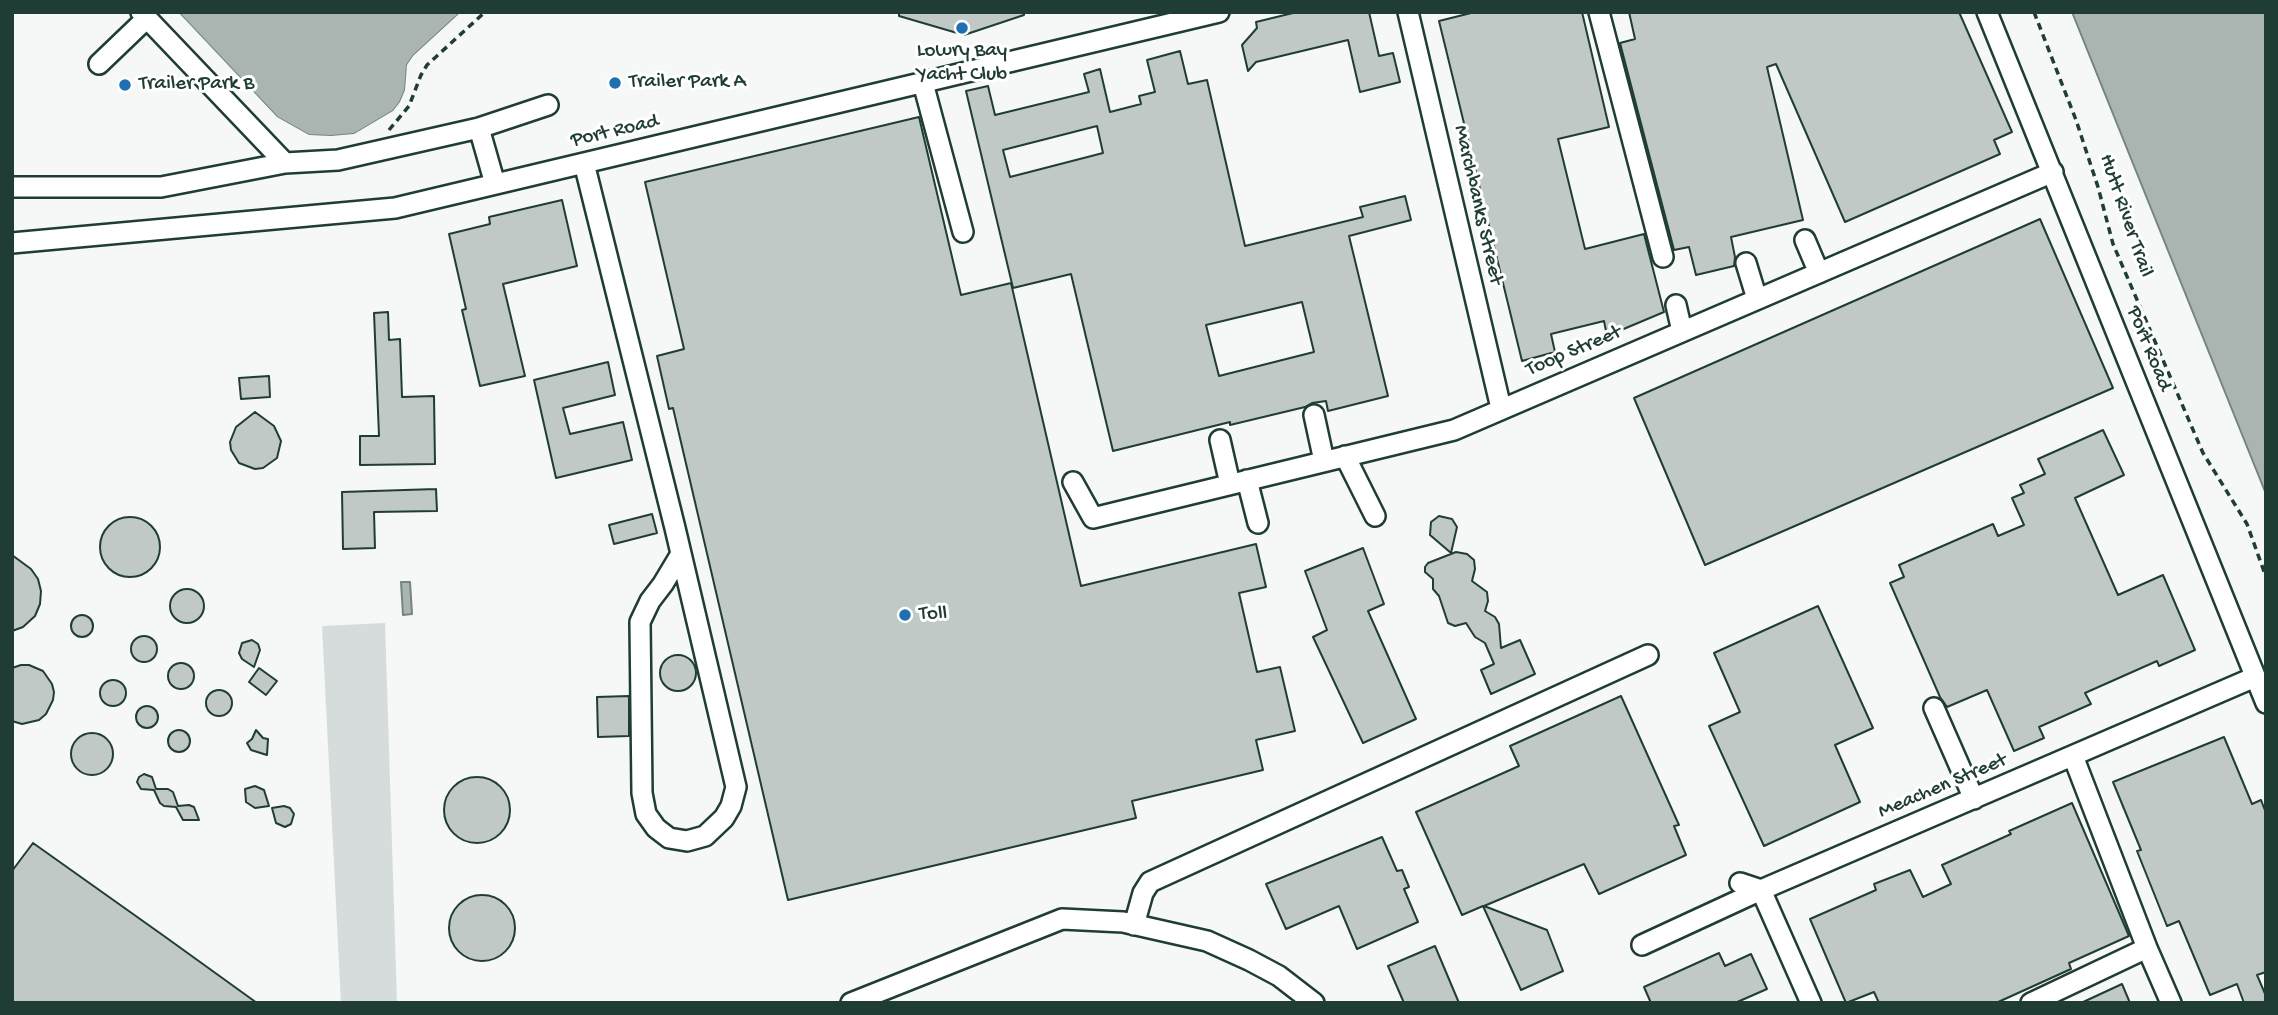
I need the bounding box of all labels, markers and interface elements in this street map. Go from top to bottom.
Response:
marker: Lowry Bay Yacht Club [954,20,970,36]
place label: Lowry Bay Yacht Club [917,39,1007,89]
place label: Trailer Park A [629,70,746,96]
place label: Trailer Park B [139,72,254,98]
marker: Trailer Park A [607,75,623,91]
marker: Trailer Park B [117,77,133,93]
street label: Port Road [569,110,661,154]
street label: Marchbanks Street [1446,123,1508,287]
street label: Hutt River Trail [2092,151,2158,281]
street label: Port Road [2120,303,2176,395]
street label: Toop Street [1523,321,1625,383]
place label: Toll [919,602,947,628]
marker: Toll [897,607,913,623]
street label: Meachen Street [1875,749,2011,825]

